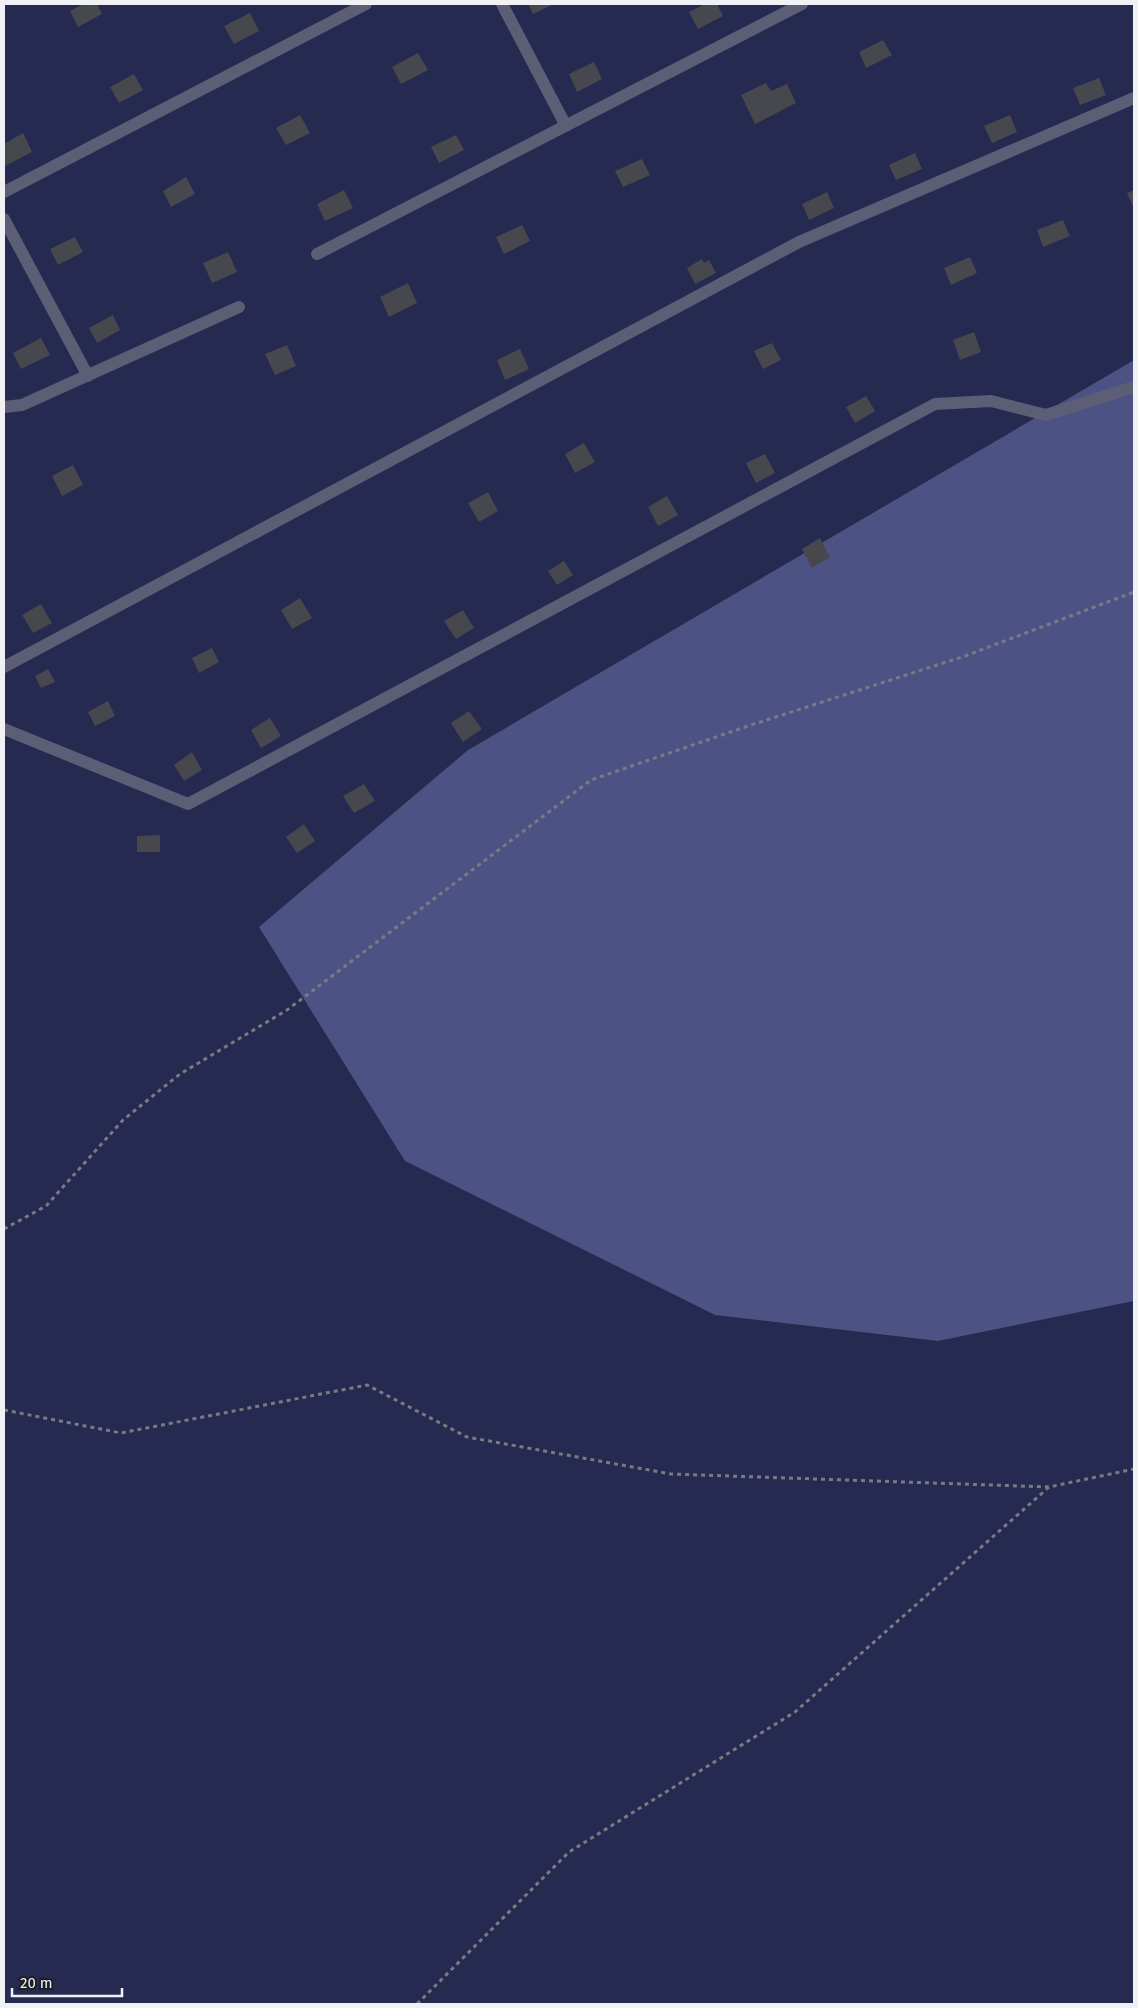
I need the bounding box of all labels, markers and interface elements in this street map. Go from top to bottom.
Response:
scale bar [12,1966,122,1998]
text: 20 m [20,1974,53,1992]

